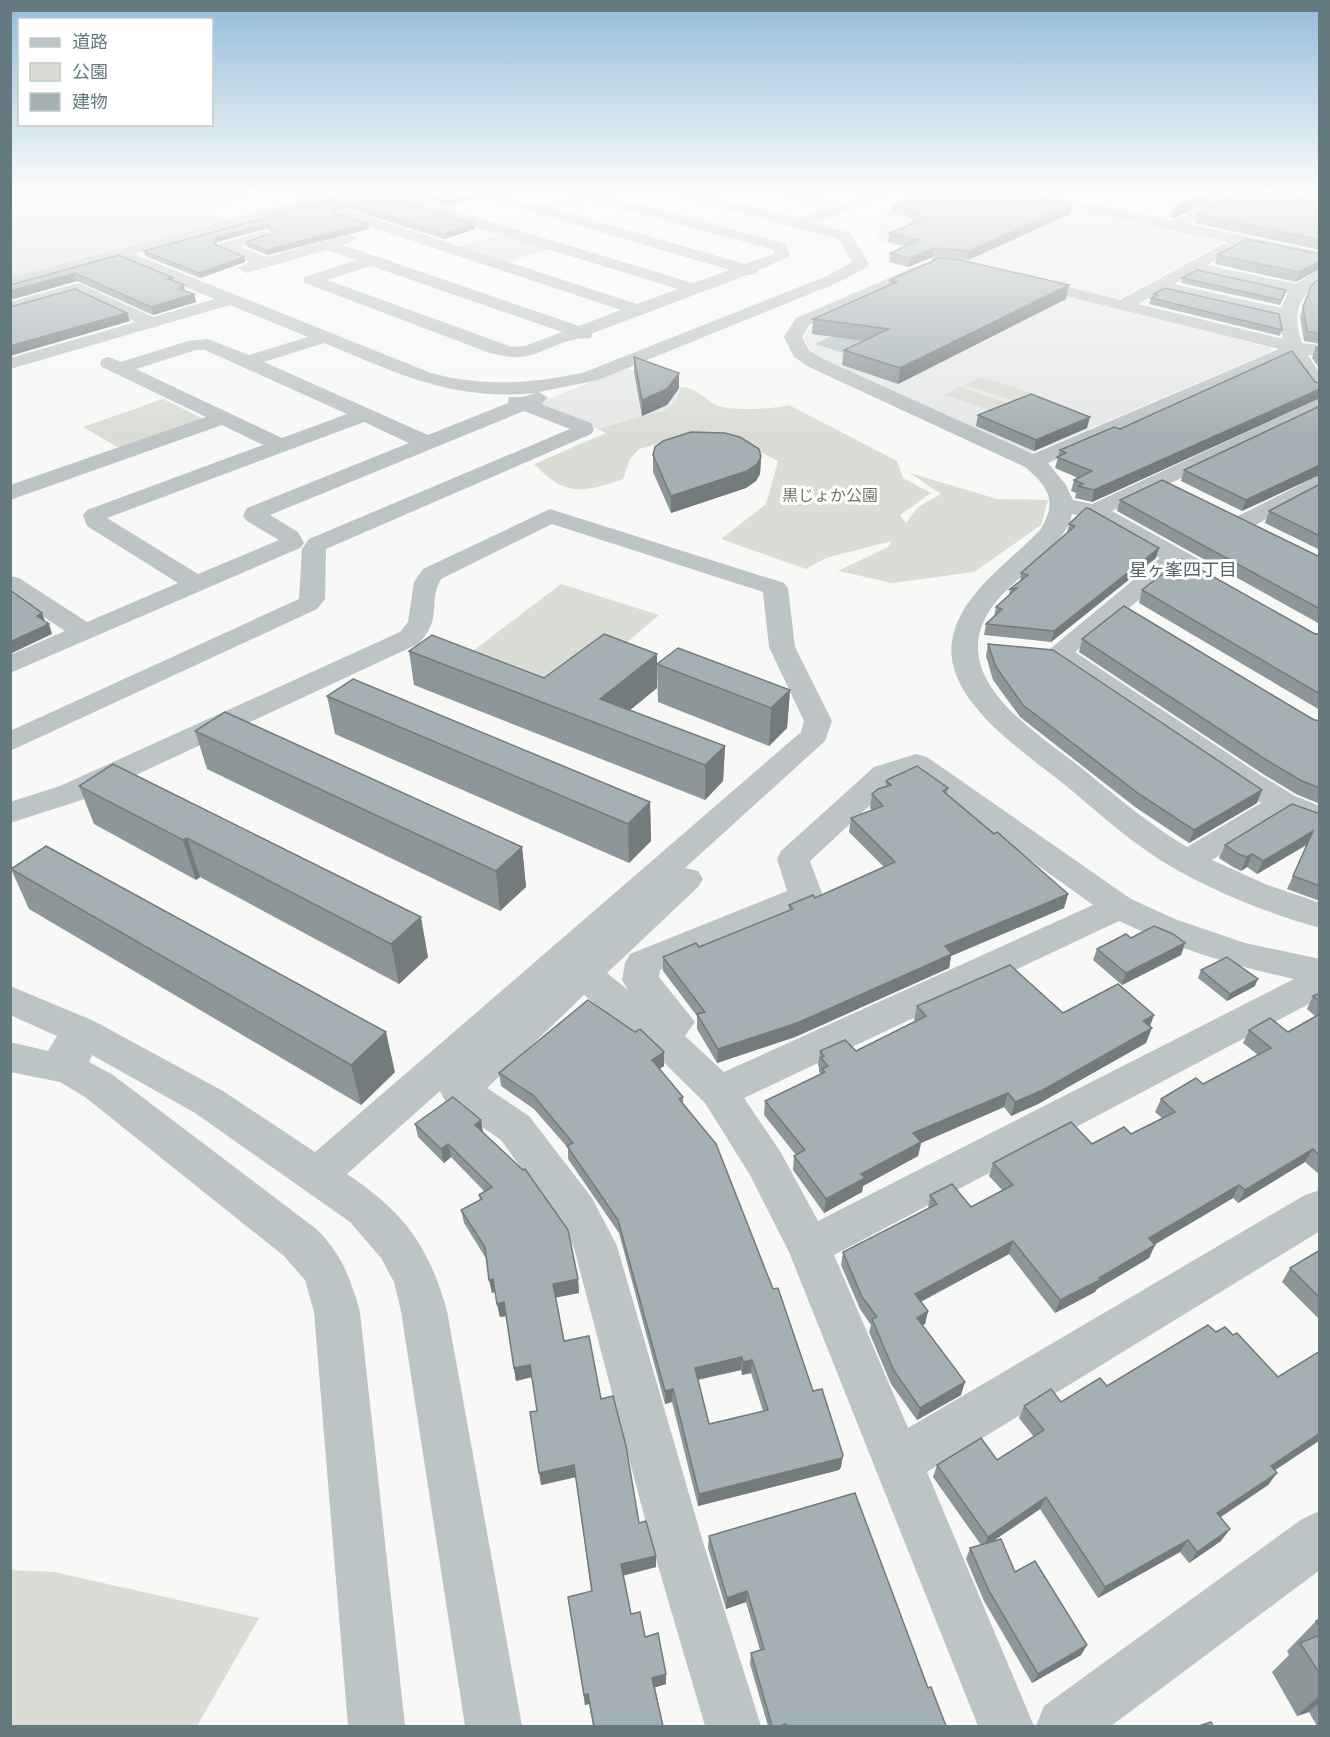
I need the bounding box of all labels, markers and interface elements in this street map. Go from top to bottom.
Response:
legend [18,18,213,126]
text: 道路 [72,31,108,52]
text: 公園 [72,61,108,82]
text: 建物 [72,91,108,112]
park label: 黒じょか公園 [782,486,878,505]
district label: 星ヶ峯四丁目 [1129,559,1237,580]

